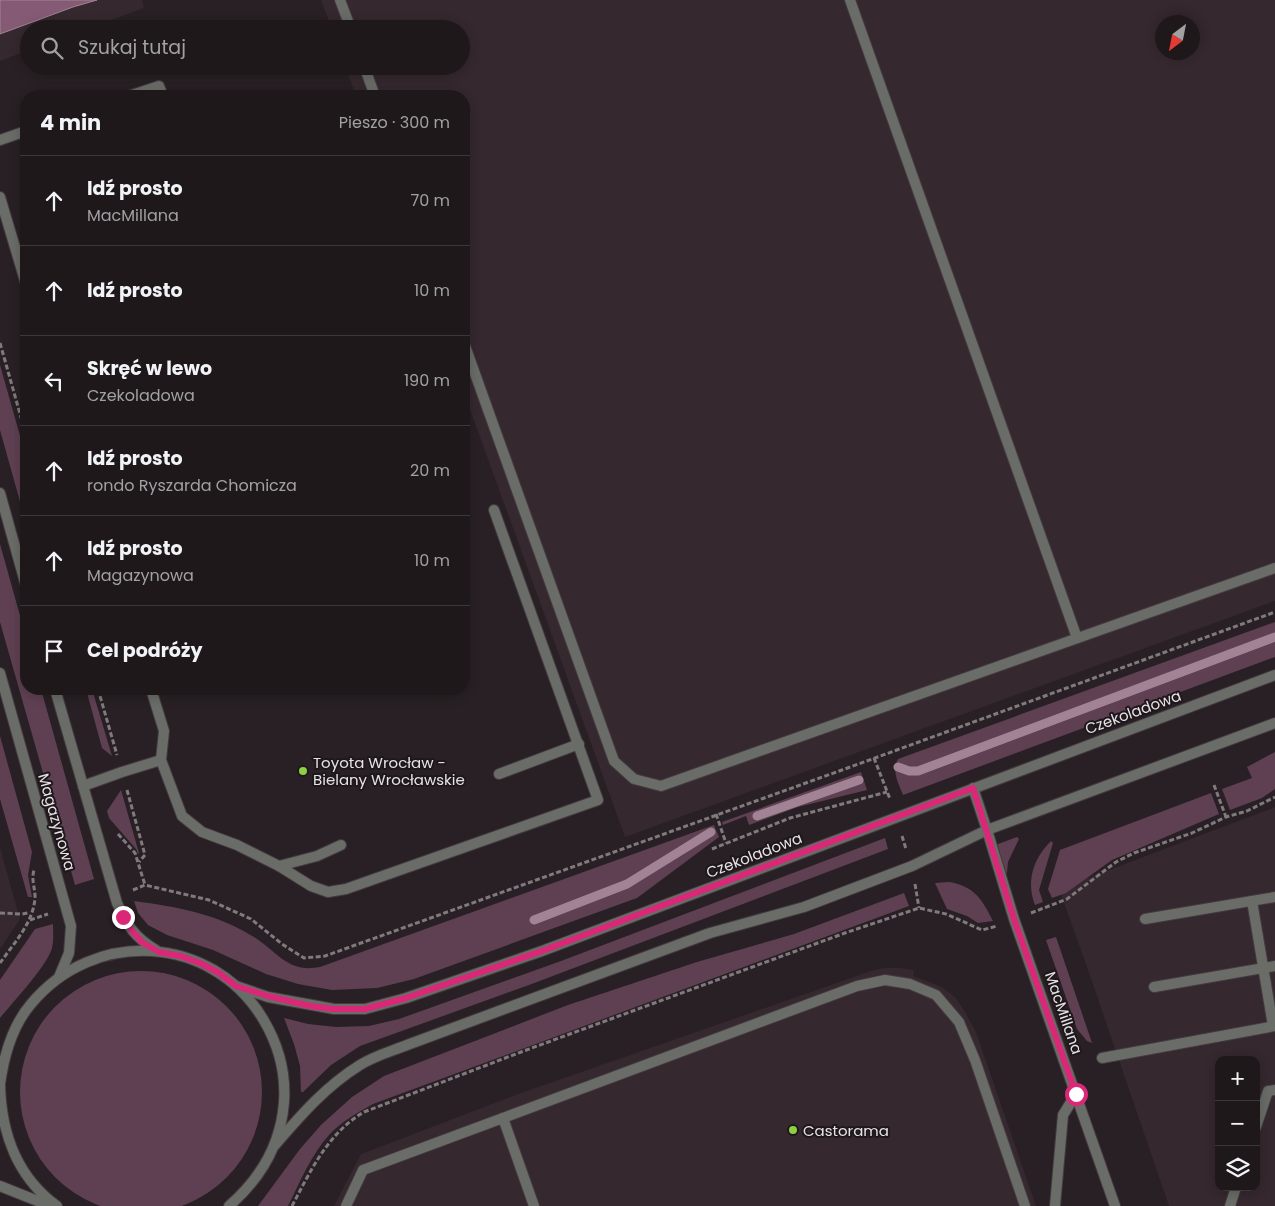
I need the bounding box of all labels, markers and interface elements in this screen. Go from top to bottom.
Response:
north arrow [1155,15,1200,60]
search box [20,20,470,75]
icon: search [38,34,66,62]
text: Szukaj tutaj [78,34,186,61]
text: 4 min [40,108,101,137]
text: Pieszo · 300 m [339,111,450,134]
text: Idź prosto [87,175,183,202]
icon: ahead [40,187,68,215]
text: 70 m [410,189,450,212]
text: MacMillana [87,204,179,227]
icon: ahead [40,277,68,305]
text: Idź prosto [87,277,183,304]
text: 10 m [414,279,450,302]
text: Skręć w lewo [87,355,212,382]
icon: left [40,367,68,395]
text: 190 m [404,369,450,392]
text: Czekoladowa [87,384,195,407]
text: Idź prosto [87,445,183,472]
icon: ahead [40,457,68,485]
text: 20 m [410,459,450,482]
text: rondo Ryszarda Chomicza [87,474,297,497]
text: Idź prosto [87,535,183,562]
icon: ahead [40,547,68,575]
text: 10 m [414,549,450,572]
text: Magazynowa [87,564,194,587]
icon: arrive [40,637,68,665]
text: Cel podróży [87,637,202,664]
street label: Czekoladowa [1082,685,1184,739]
place label: Toyota Wrocław - Bielany Wrocławskie [313,752,465,790]
marker: Toyota Wrocław - Bielany Wrocławskie [297,765,309,777]
street label: Magazynowa [33,771,81,873]
street label: Czekoladowa [703,827,805,883]
route end [112,906,135,929]
street label: MacMillana [1040,969,1088,1057]
map controls [1215,1056,1260,1191]
button: + [1215,1056,1260,1101]
route start [1065,1083,1088,1106]
button: − [1215,1101,1260,1146]
place label: Castorama [803,1120,889,1141]
marker: Castorama [787,1124,799,1136]
button: layers [1215,1146,1260,1191]

